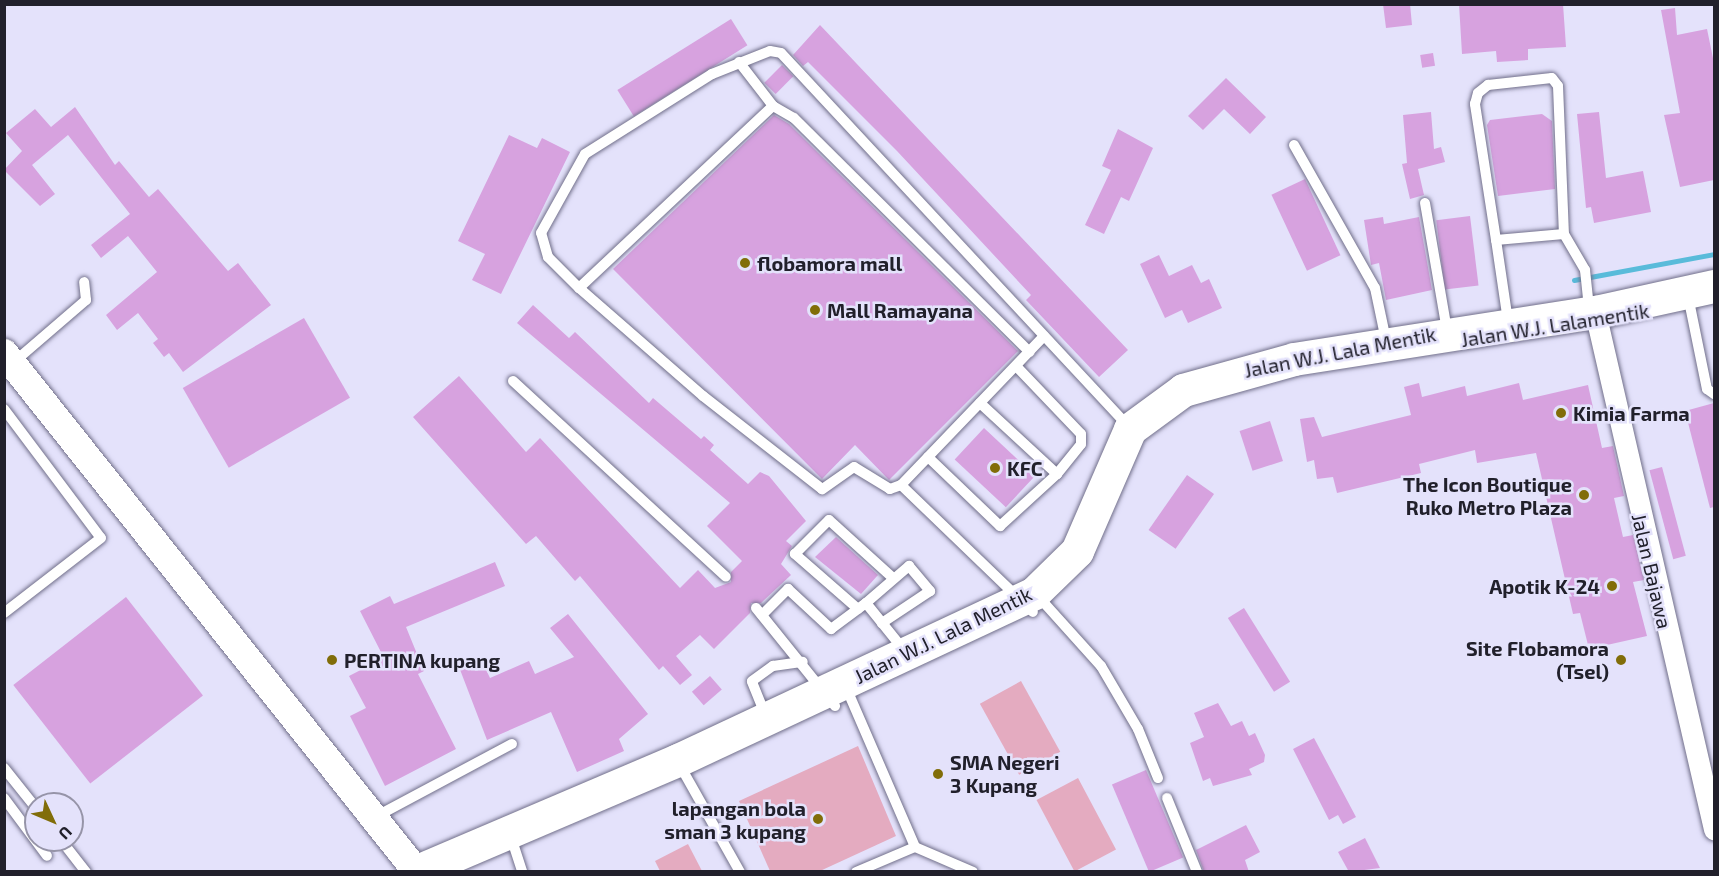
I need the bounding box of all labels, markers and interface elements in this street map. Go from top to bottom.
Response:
place label: flobamora mall [757,251,902,275]
marker: flobamora mall [738,256,752,270]
place label: Mall Ramayana [827,298,973,322]
street label: Jalan W.J. Lalamentik [1459,298,1651,352]
marker: Mall Ramayana [808,303,822,317]
street label: Jalan W.J. Lala Mentik [1242,322,1438,382]
place label: Kimia Farma [1573,401,1690,425]
marker: Kimia Farma [1554,406,1568,420]
place label: KFC [1007,456,1043,480]
marker: KFC [988,461,1002,475]
place label: The Icon Boutique Ruko Metro Plaza [1403,472,1572,519]
marker: The Icon Boutique Ruko Metro Plaza [1577,488,1591,502]
street label: Jalan Bajawa [1627,511,1677,631]
place label: Apotik K-24 [1489,574,1600,598]
marker: Apotik K-24 [1605,579,1619,593]
street label: Jalan W.J. Lala Mentik [850,581,1036,689]
place label: Site Flobamora (Tsel) [1466,636,1609,683]
place label: PERTINA kupang [344,648,500,672]
marker: PERTINA kupang [325,653,339,667]
marker: Site Flobamora (Tsel) [1614,653,1628,667]
place label: SMA Negeri 3 Kupang [950,750,1060,797]
marker: SMA Negeri 3 Kupang [931,767,945,781]
north arrow [24,792,84,852]
place label: lapangan bola sman 3 kupang [664,796,806,843]
marker: lapangan bola sman 3 kupang [811,812,825,826]
text: U [55,823,77,844]

